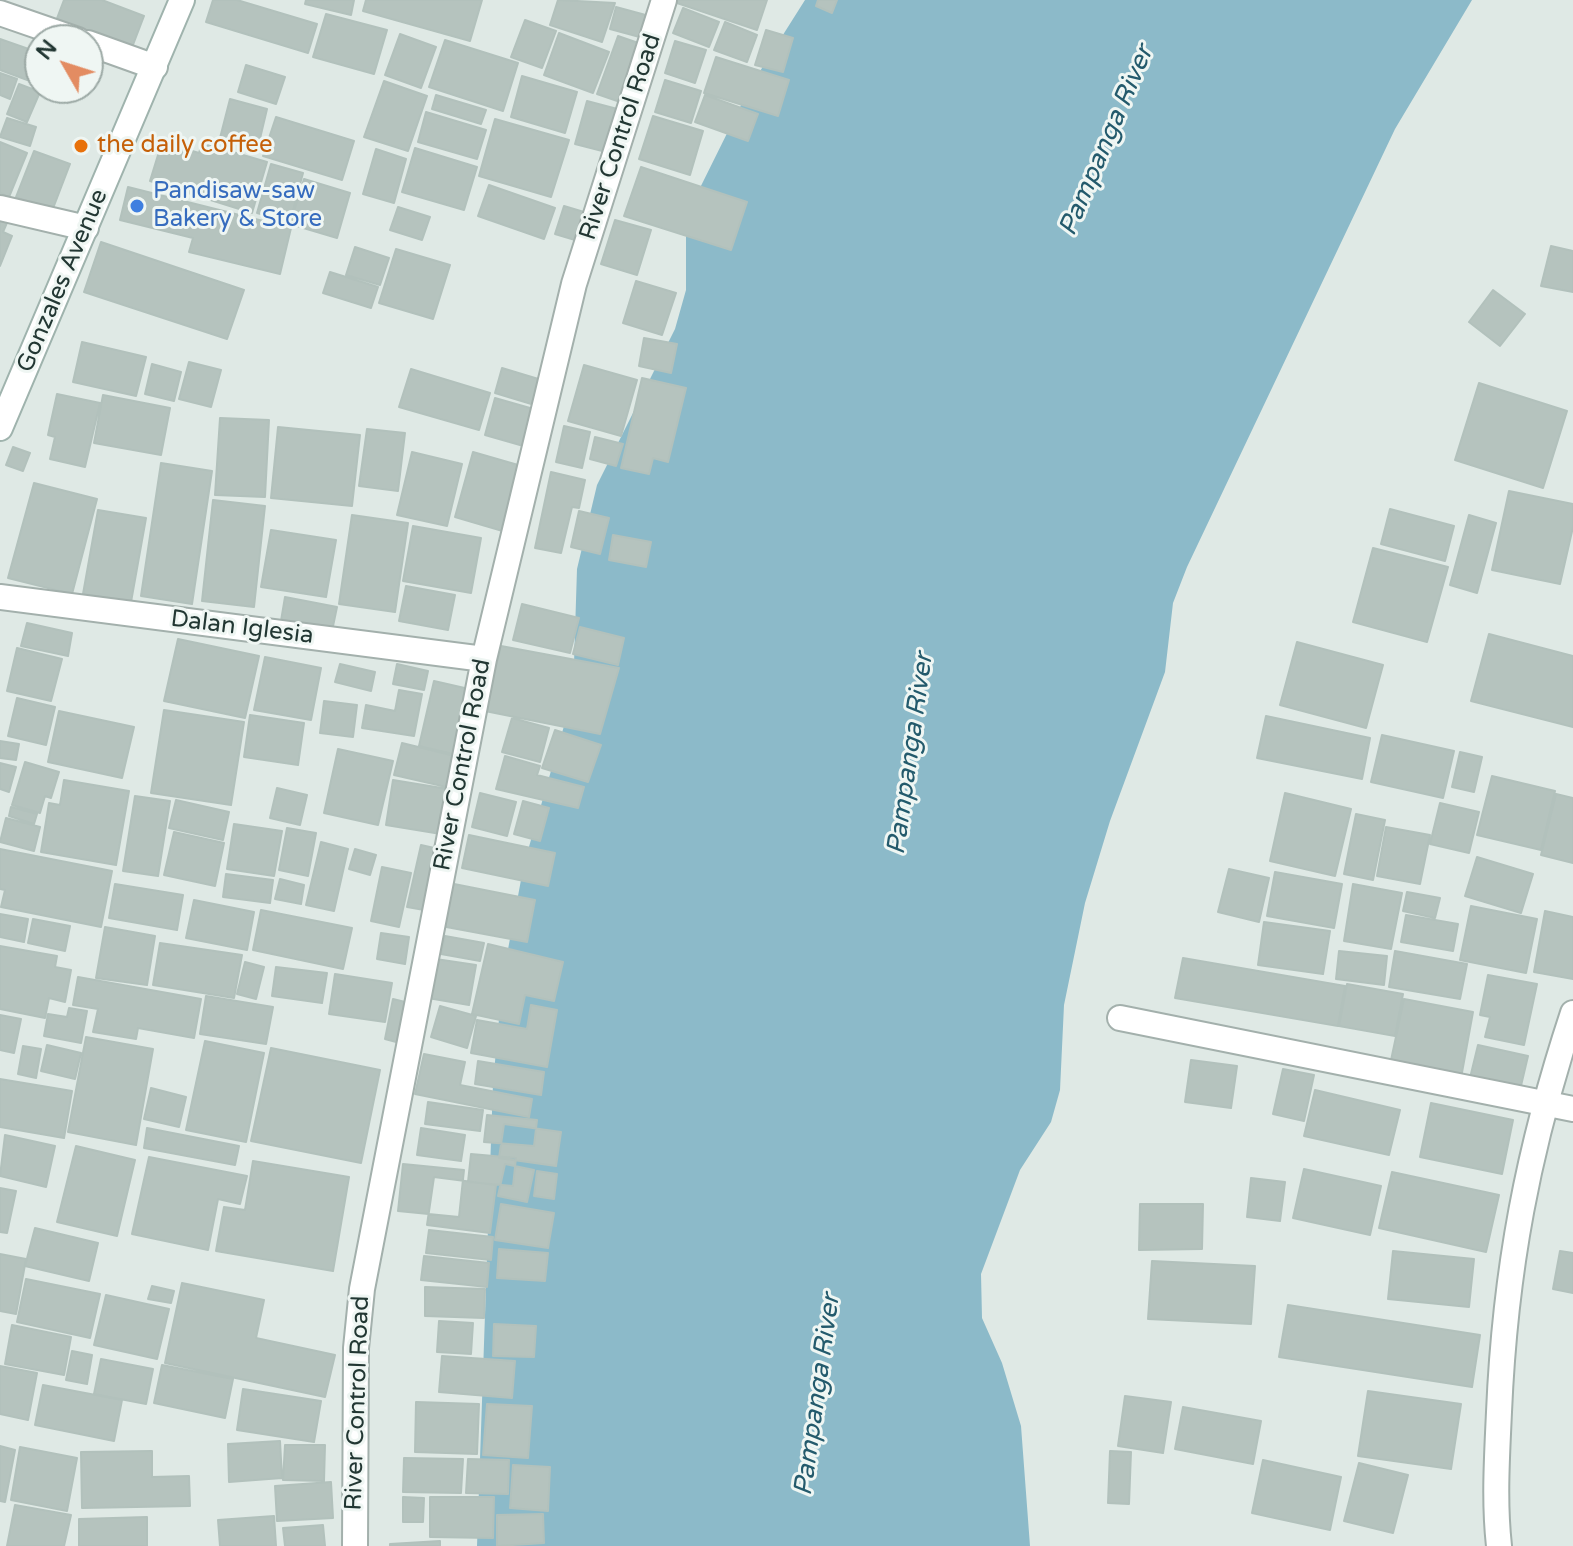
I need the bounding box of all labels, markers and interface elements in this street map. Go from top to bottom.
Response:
north arrow [24,24,104,104]
street label: River Control Road [574,30,668,244]
text: N [31,35,63,65]
water label: Pampanga River [1053,41,1161,241]
place label: the daily coffee [97,132,273,160]
marker: the daily coffee [72,137,90,155]
place label: Pandisaw-saw Bakery & Store [153,178,322,234]
street label: Gonzales Avenue [11,185,115,377]
marker: Pandisaw-saw Bakery & Store [128,197,146,215]
street label: Dalan Iglesia [169,605,315,651]
water label: Pampanga River [881,651,941,857]
street label: River Control Road [428,657,498,873]
water label: Pampanga River [788,1292,848,1498]
street label: River Control Road [340,1295,376,1511]

